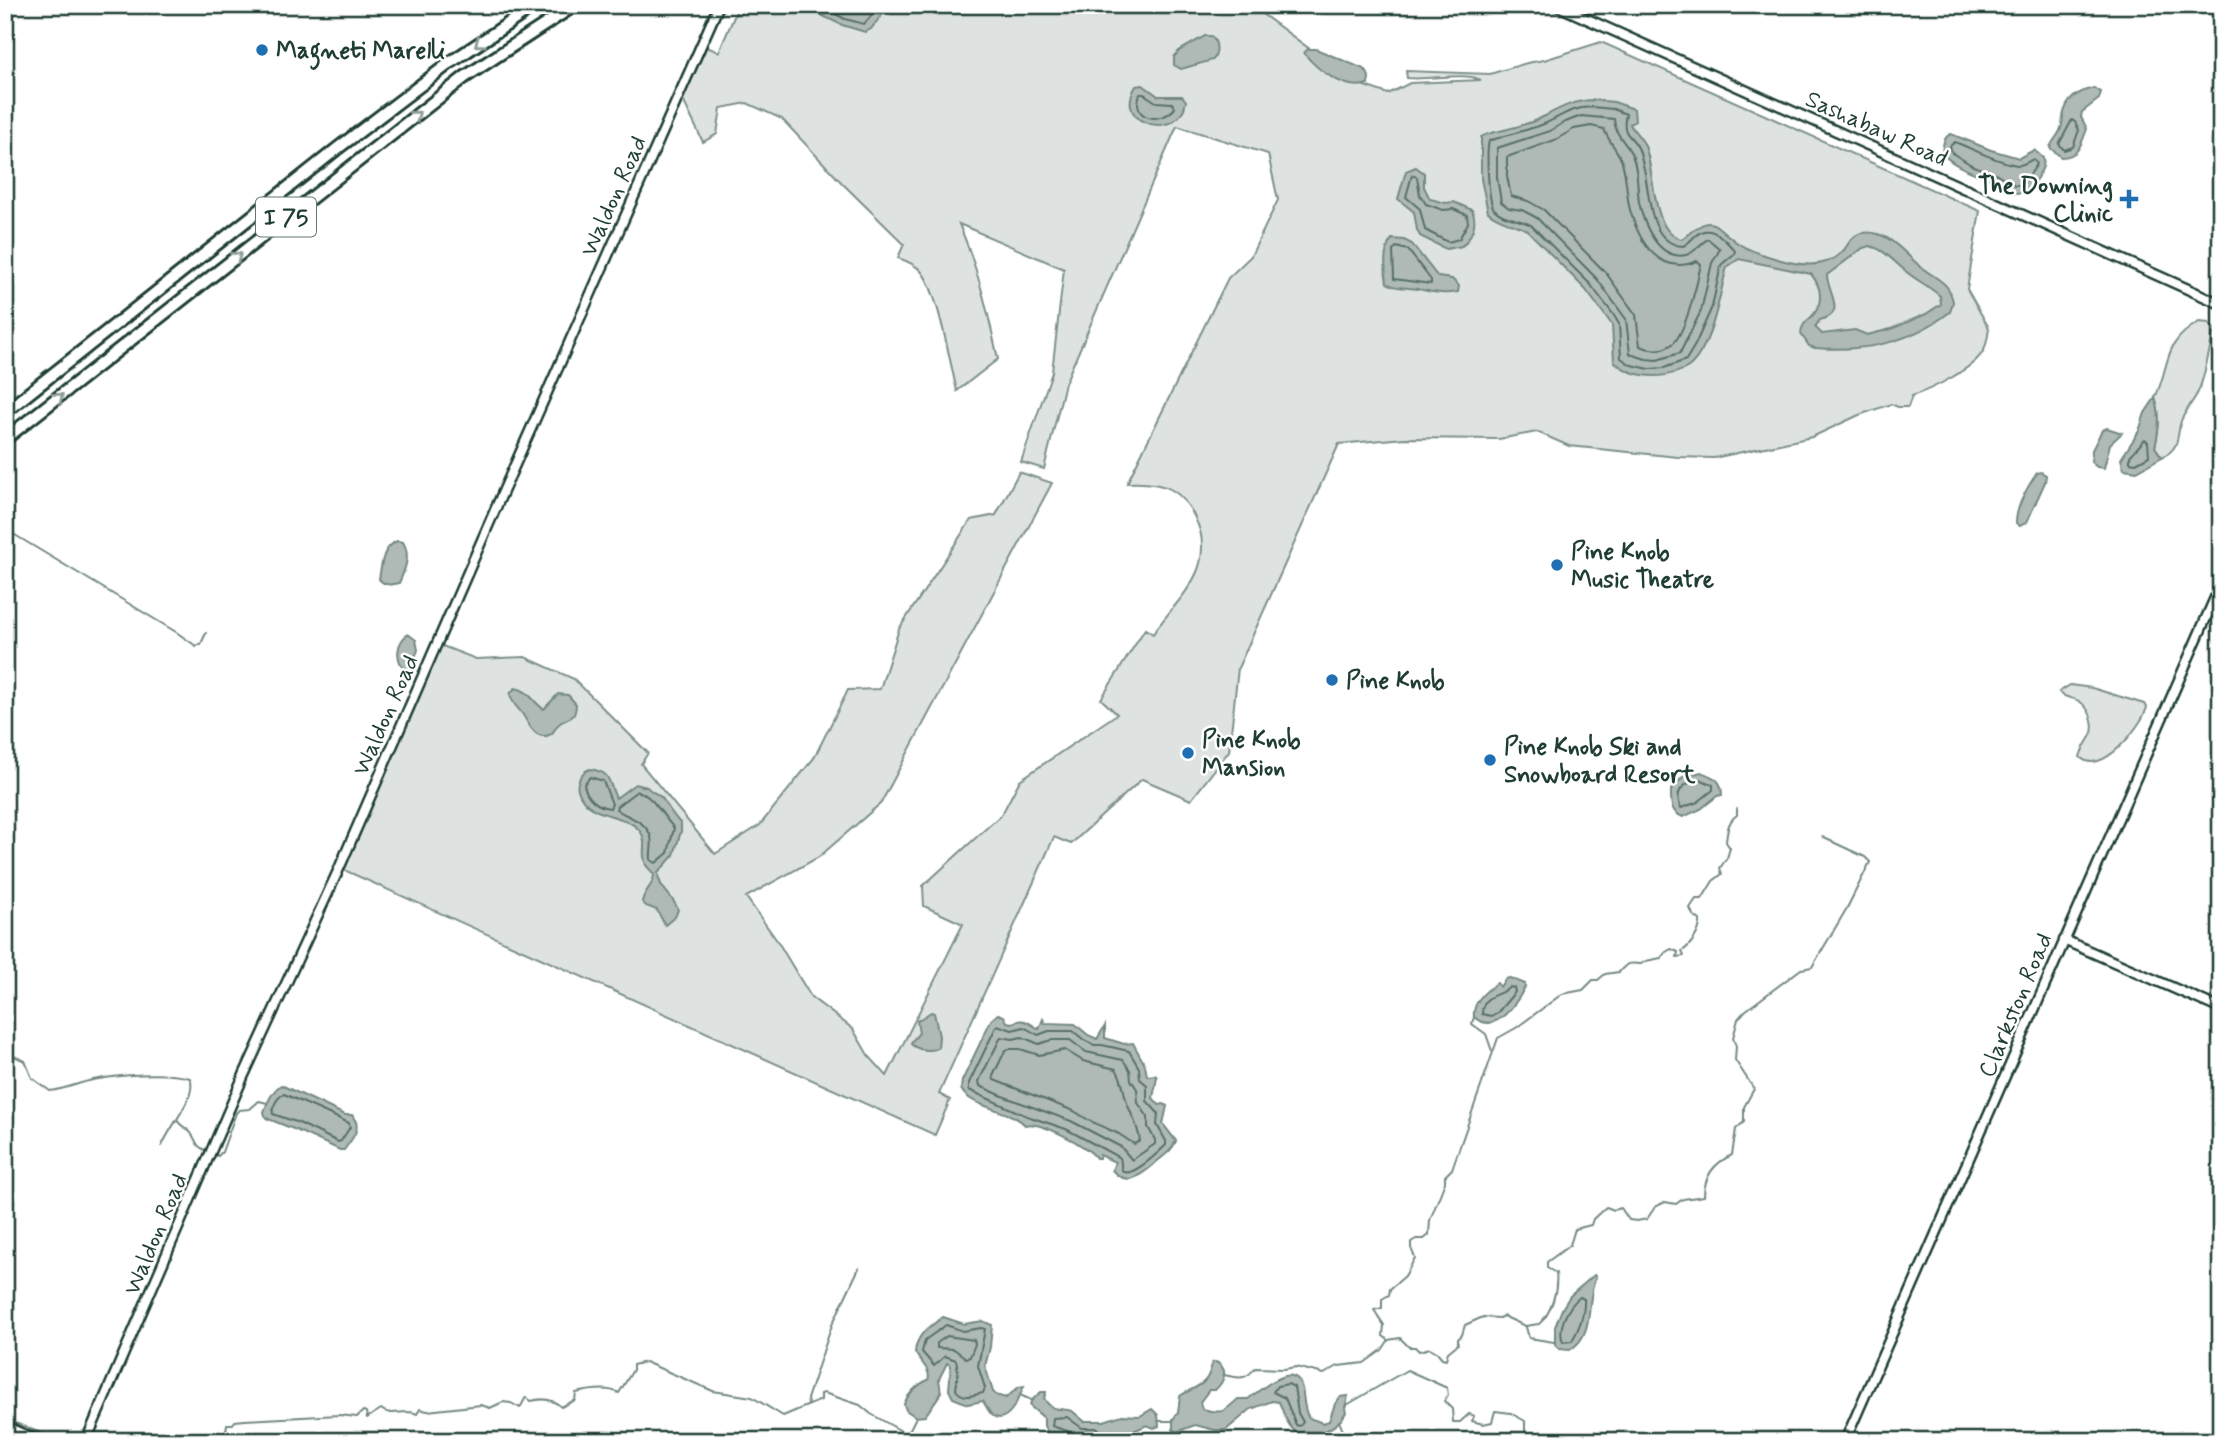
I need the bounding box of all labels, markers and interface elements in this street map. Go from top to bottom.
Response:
one-way arrow [474,35,487,47]
place label: Magneti Marelli [276,36,445,70]
marker: Magneti Marelli [254,42,270,58]
street label: Sashabaw Road [1800,84,1952,175]
one-way arrow [408,111,421,123]
street label: Waldon Road [574,131,655,262]
place label: The Downing Clinic [1978,171,2113,230]
marker: The Downing Clinic [2119,189,2139,209]
road number: I 75 [256,198,316,236]
one-way arrow [230,251,242,264]
one-way arrow [51,392,63,405]
place label: Pine Knob Music Theatre [1571,537,1715,596]
marker: Pine Knob Music Theatre [1549,557,1565,573]
street label: Waldon Road [346,650,427,781]
place label: Pine Knob [1346,666,1445,697]
marker: Pine Knob [1324,672,1340,688]
place label: Pine Knob Mansion [1202,725,1301,784]
place label: Pine Knob Ski and Snowboard Resort [1504,732,1696,791]
marker: Pine Knob Mansion [1180,745,1196,761]
marker: Pine Knob Ski and Snowboard Resort [1482,752,1498,768]
street label: Clarkston Road [1972,929,2061,1082]
street label: Waldon Road [117,1169,196,1300]

